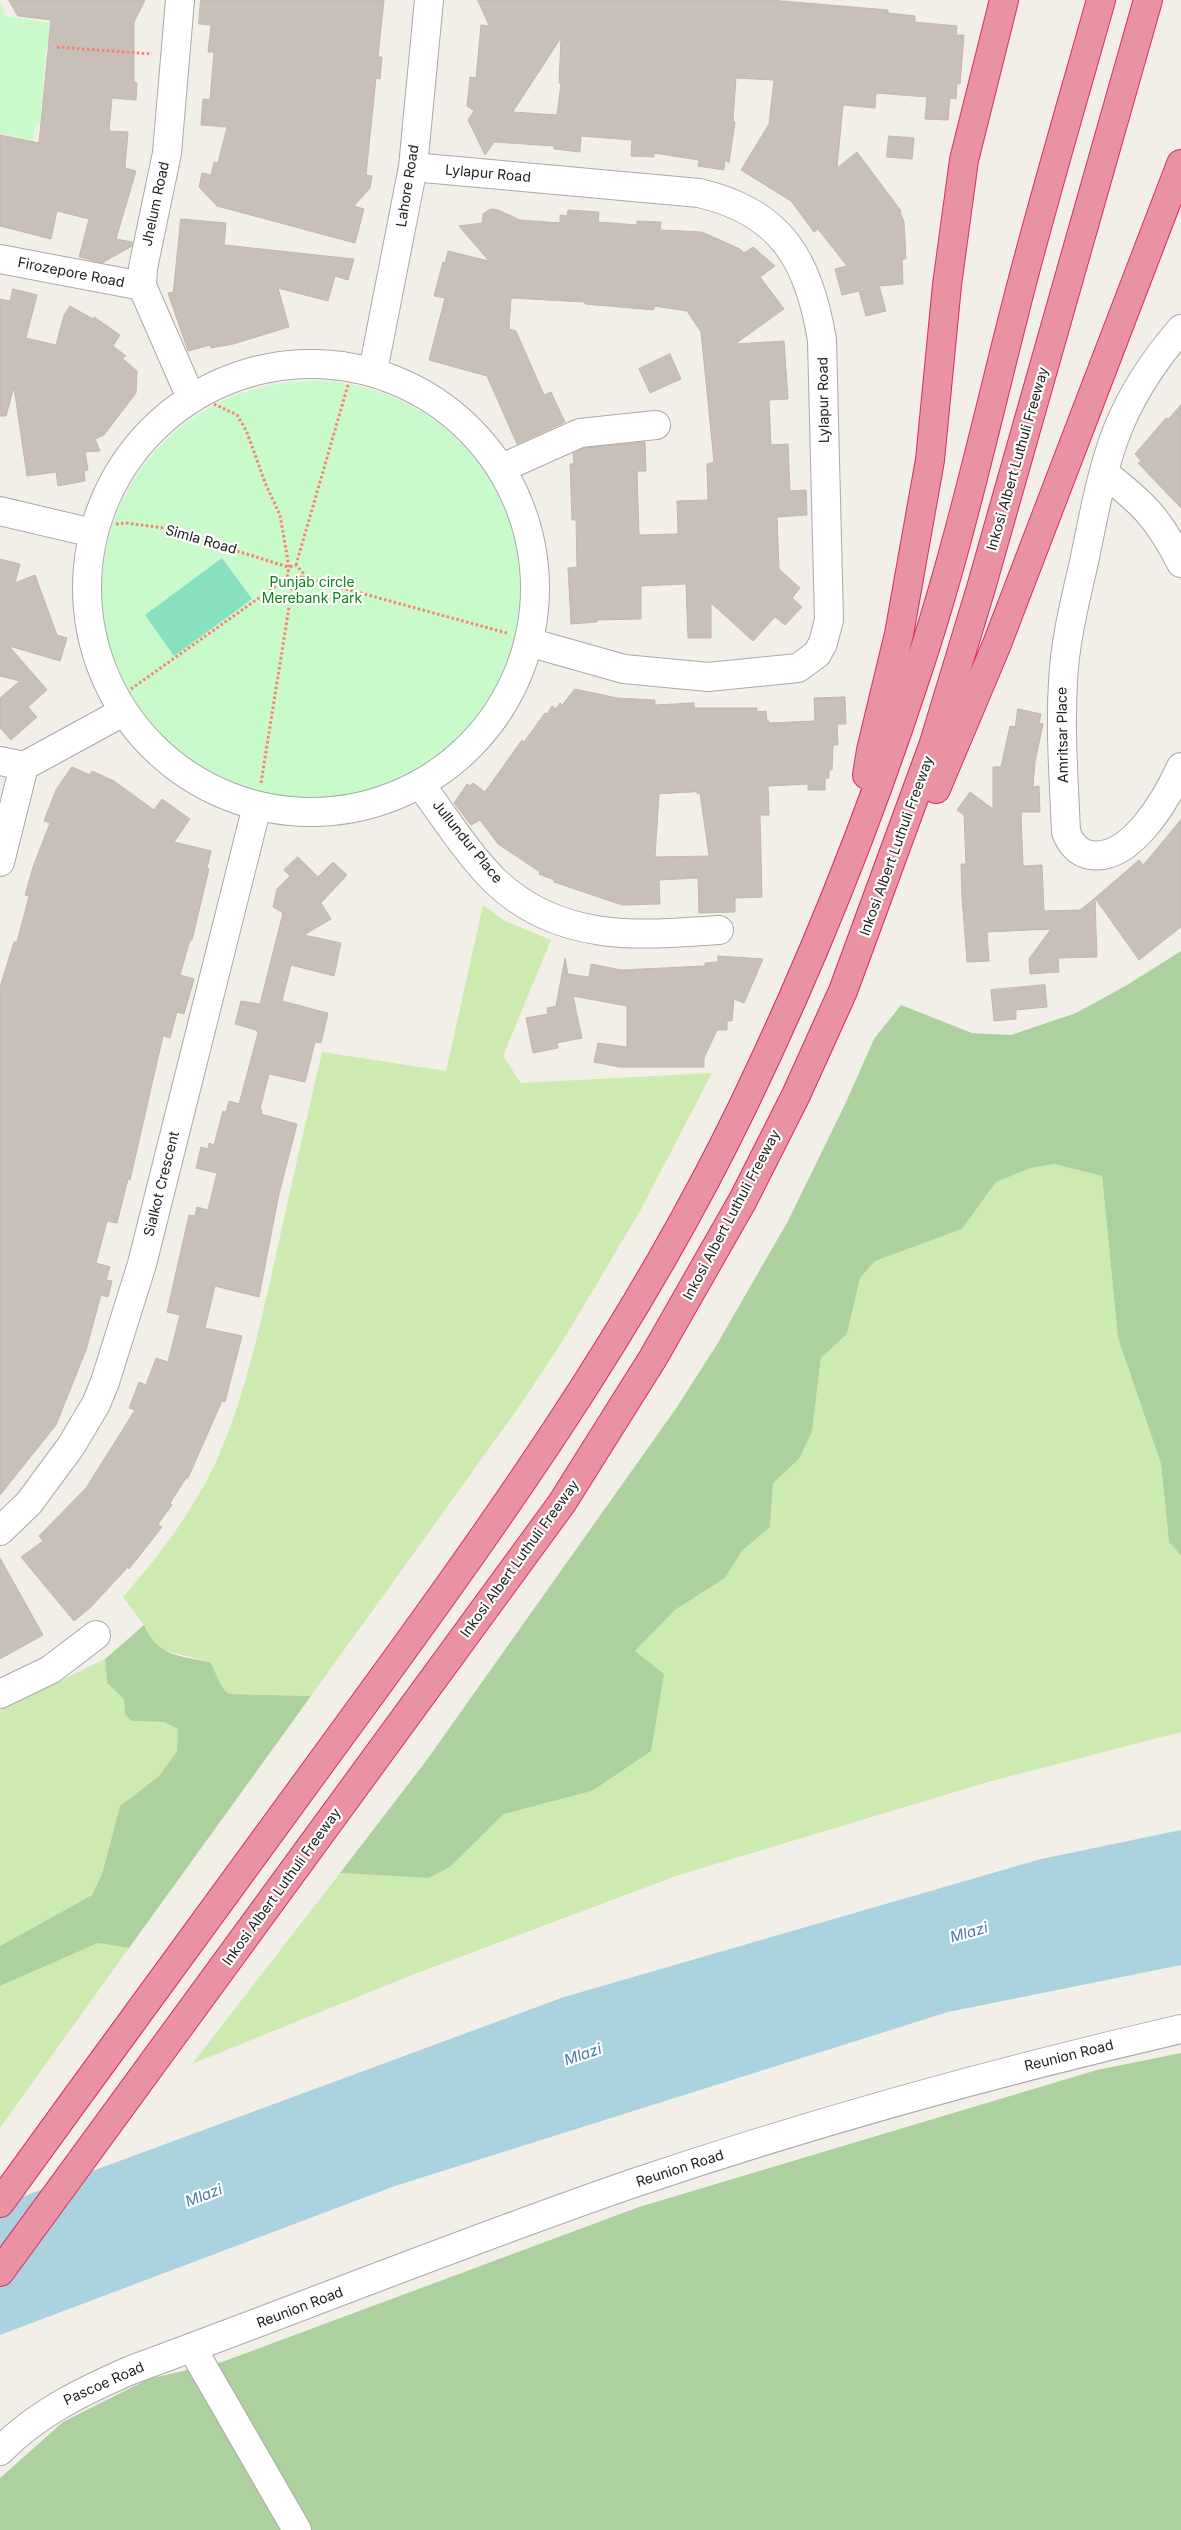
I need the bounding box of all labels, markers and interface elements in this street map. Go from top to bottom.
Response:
street label: Lahore Road [393,144,423,228]
street label: Jhelum Road [139,160,173,248]
street label: Lylapur Road [444,162,532,186]
street label: Firozepore Road [16,254,126,292]
street label: Lylapur Road [815,357,833,443]
street label: Inkosi Albert Luthuli Freeway [984,365,1052,553]
street label: Simla Road [163,522,239,558]
park label: Punjab circle Merebank Park [262,575,362,608]
street label: Amritsar Place [1054,687,1072,783]
street label: Inkosi Albert Luthuli Freeway [857,754,937,938]
street label: Jullundur Place [428,797,506,887]
street label: Inkosi Albert Luthuli Freeway [680,1127,784,1303]
street label: Sialkot Crescent [141,1130,183,1238]
street label: Inkosi Albert Luthuli Freeway [457,1477,583,1641]
street label: Inkosi Albert Luthuli Freeway [219,1805,345,1969]
water label: Mlazi [948,1919,990,1947]
street label: Reunion Road [1023,2037,1115,2075]
water label: Mlazi [562,2040,604,2070]
street label: Reunion Road [634,2147,726,2191]
water label: Mlazi [183,2181,225,2211]
street label: Reunion Road [254,2284,346,2332]
street label: Pascoe Road [61,2359,147,2409]

